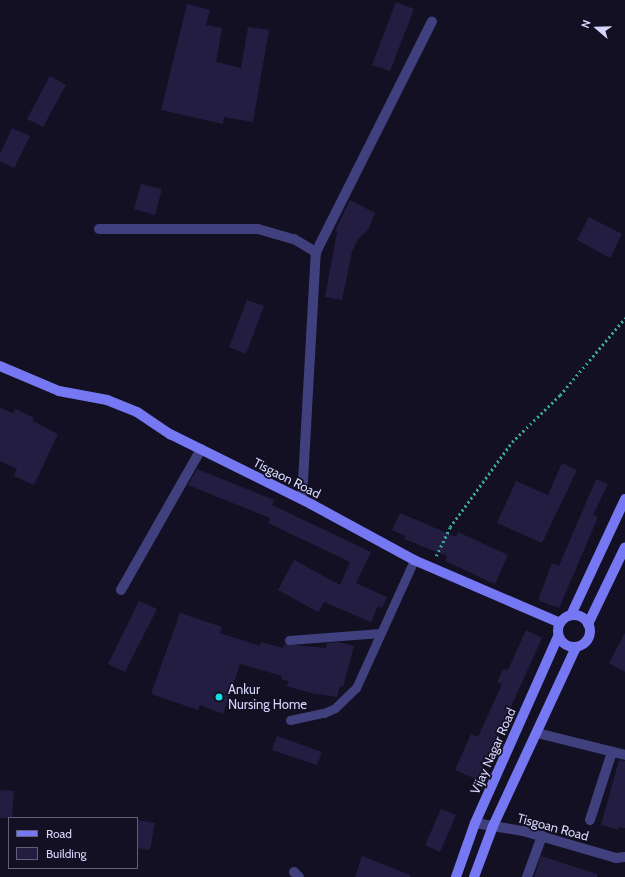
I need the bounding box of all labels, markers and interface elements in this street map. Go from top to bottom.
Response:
north arrow [577,8,617,48]
text: N [578,18,594,30]
street label: Tisgaon Road [251,454,323,502]
place label: Ankur Nursing Home [228,682,307,713]
marker: Ankur Nursing Home [213,691,225,703]
street label: Vijay Nagar Road [467,705,519,797]
street label: Tisgoan Road [516,810,590,844]
legend [8,817,138,869]
text: Road [46,826,72,841]
text: Building [46,846,87,861]

